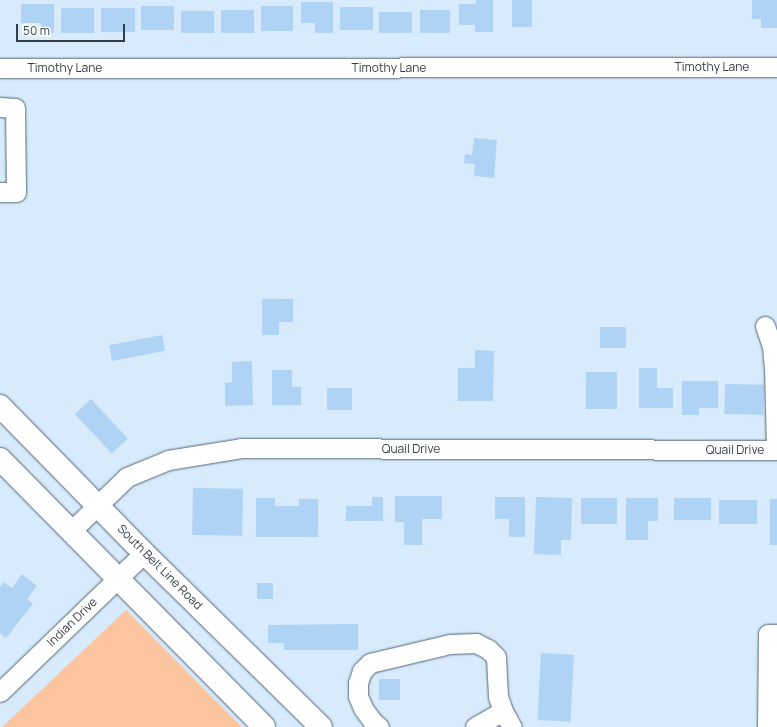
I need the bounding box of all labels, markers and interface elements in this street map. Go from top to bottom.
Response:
scale bar [18,16,127,42]
text: 50 m [23,22,50,39]
street label: Timothy Lane [675,60,749,74]
street label: Timothy Lane [28,61,102,75]
street label: Timothy Lane [352,61,426,75]
street label: Quail Drive [382,442,440,456]
street label: Quail Drive [706,443,764,457]
street label: South Belt Line Road [115,522,205,612]
street label: Indian Drive [44,595,100,649]

